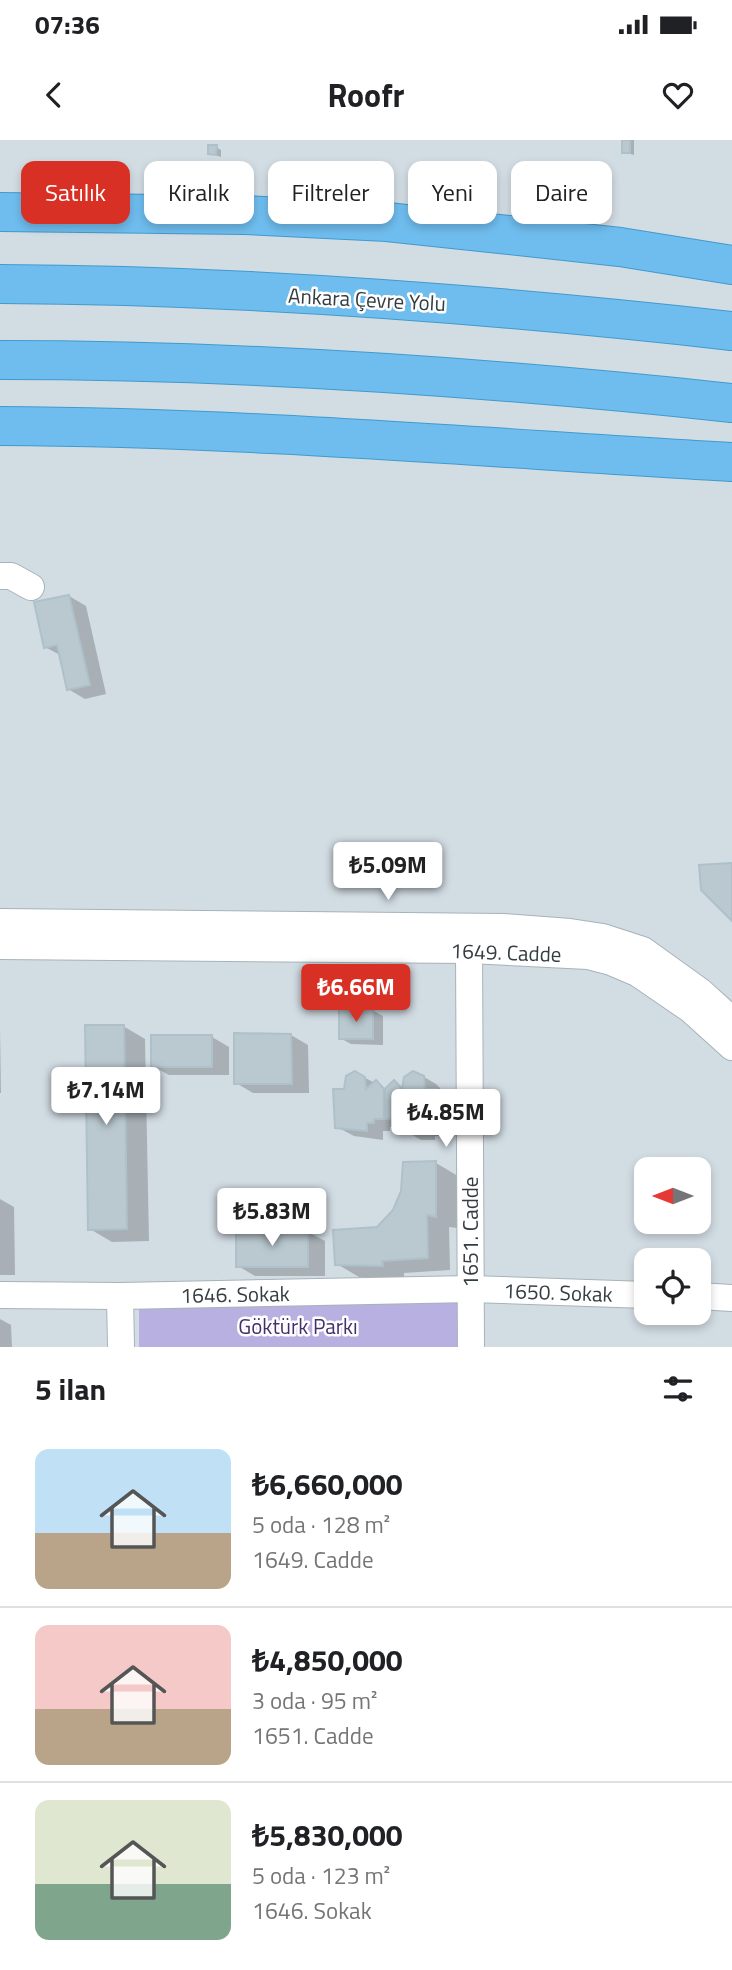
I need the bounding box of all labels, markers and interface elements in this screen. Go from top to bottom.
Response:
text: 07:36 [35,5,100,44]
text: Roofr [328,71,404,119]
icon: back [35,76,73,114]
icon: heart [659,76,697,114]
chip: Satılık [21,161,130,224]
chip: Kiralık [144,161,254,224]
chip: Filtreler [268,161,394,224]
chip: Yeni [408,161,497,224]
chip: Daire [511,161,612,224]
street label: Ankara Çevre Yolu [287,279,447,319]
pin: ₺5.09M [331,842,445,902]
text: ₺5.09M [349,847,427,882]
street label: 1649. Cadde [450,934,562,970]
pin: ₺6.66M [299,964,413,1024]
text: ₺6.66M [317,969,395,1004]
pin: ₺7.14M [49,1068,163,1127]
text: ₺7.14M [67,1072,145,1107]
pin: ₺4.85M [389,1090,503,1149]
text: ₺4.85M [407,1094,485,1129]
north arrow [634,1157,710,1234]
map controls [634,1157,711,1325]
street label: 1651. Cadde [454,1177,486,1287]
pin: ₺5.83M [215,1188,329,1248]
text: ₺5.83M [233,1193,311,1228]
button: locate [634,1248,711,1325]
street label: 1650. Sokak [503,1274,613,1310]
street label: 1646. Sokak [180,1277,290,1311]
park label: Göktürk Parkı [238,1310,358,1342]
text: 5 ilan [35,1366,106,1412]
icon: filters [659,1370,697,1408]
text: ₺6,660,000 [252,1461,403,1507]
icon: home [91,1477,175,1561]
text: 5 oda · 128 m² [252,1507,390,1542]
text: 1649. Cadde [252,1542,374,1577]
text: ₺4,850,000 [252,1637,403,1683]
icon: home [91,1653,175,1737]
text: 3 oda · 95 m² [252,1683,377,1718]
text: 1651. Cadde [252,1718,374,1753]
text: ₺5,830,000 [252,1812,403,1858]
icon: home [91,1828,175,1912]
text: 5 oda · 123 m² [252,1858,390,1893]
text: 1646. Sokak [252,1893,372,1928]

